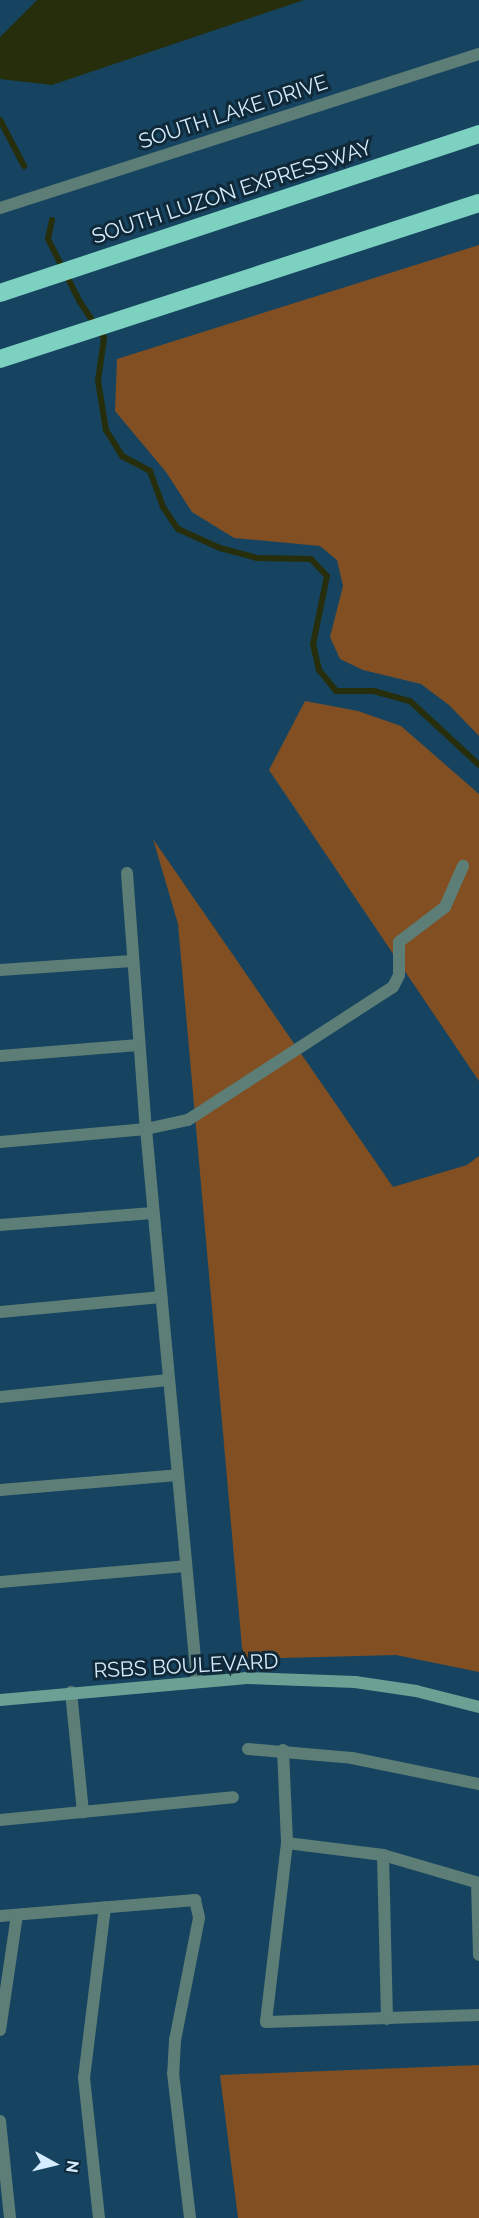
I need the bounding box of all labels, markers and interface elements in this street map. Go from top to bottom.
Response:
street label: SOUTH LAKE DRIVE [135,70,331,154]
street label: SOUTH LUZON EXPRESSWAY [89,135,375,249]
street label: RSBS BOULEVARD [93,1649,279,1683]
north arrow [24,2134,84,2194]
text: N [62,2159,83,2174]

